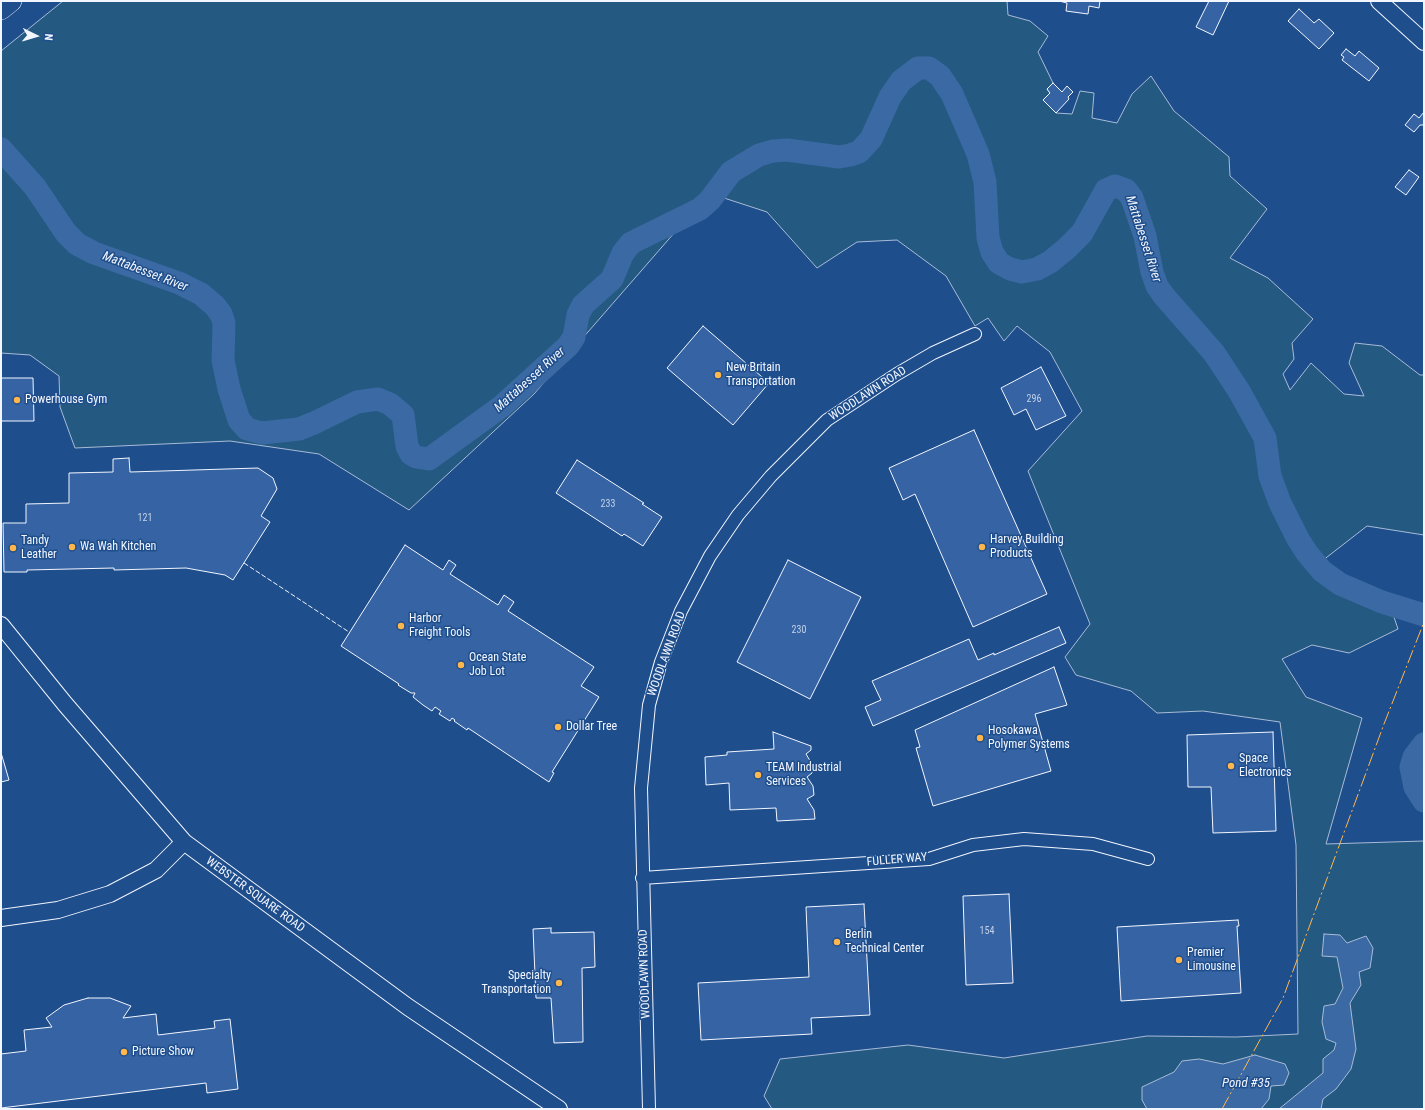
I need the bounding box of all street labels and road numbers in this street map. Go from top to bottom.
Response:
street label: WOODLAWN ROAD [827,364,909,424]
street label: WOODLAWN ROAD [645,610,689,698]
street label: FULLER WAY [866,850,928,870]
street label: WEBSTER SQUARE ROAD [203,854,307,936]
street label: WOODLAWN ROAD [636,929,654,1019]

